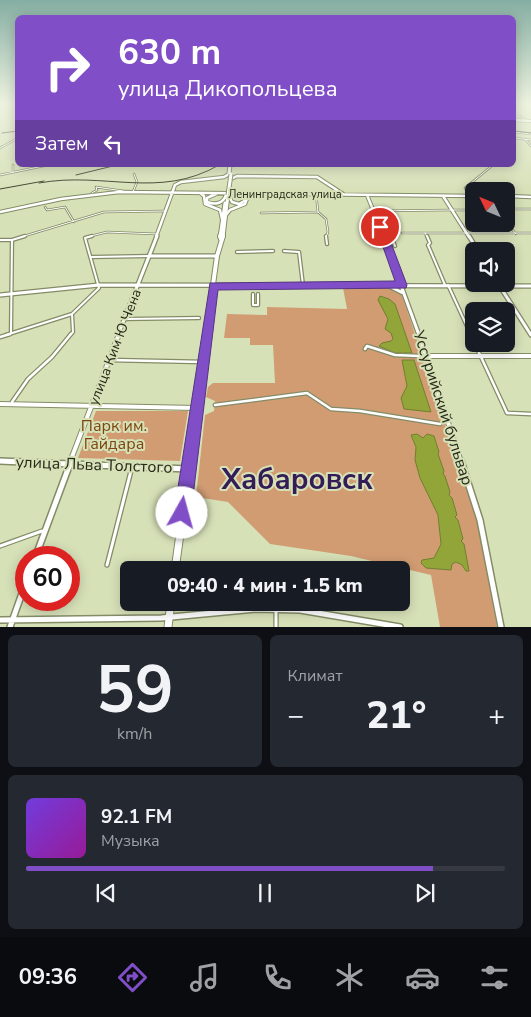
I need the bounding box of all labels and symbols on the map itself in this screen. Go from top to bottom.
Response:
north arrow [465,182,515,232]
street label: Ленинградская улица [228,187,342,202]
pin [359,206,401,248]
street label: улица Ким Ю Чена [84,286,146,408]
street label: Уссурийский бульвар [407,327,478,488]
park label: Парк им. Гайдара [81,415,147,455]
street label: улица Льва Толстого [15,451,173,479]
district label: Хабаровск [221,460,373,499]
position arrow [155,486,207,538]
speed limit sign: 60 [15,546,80,611]

